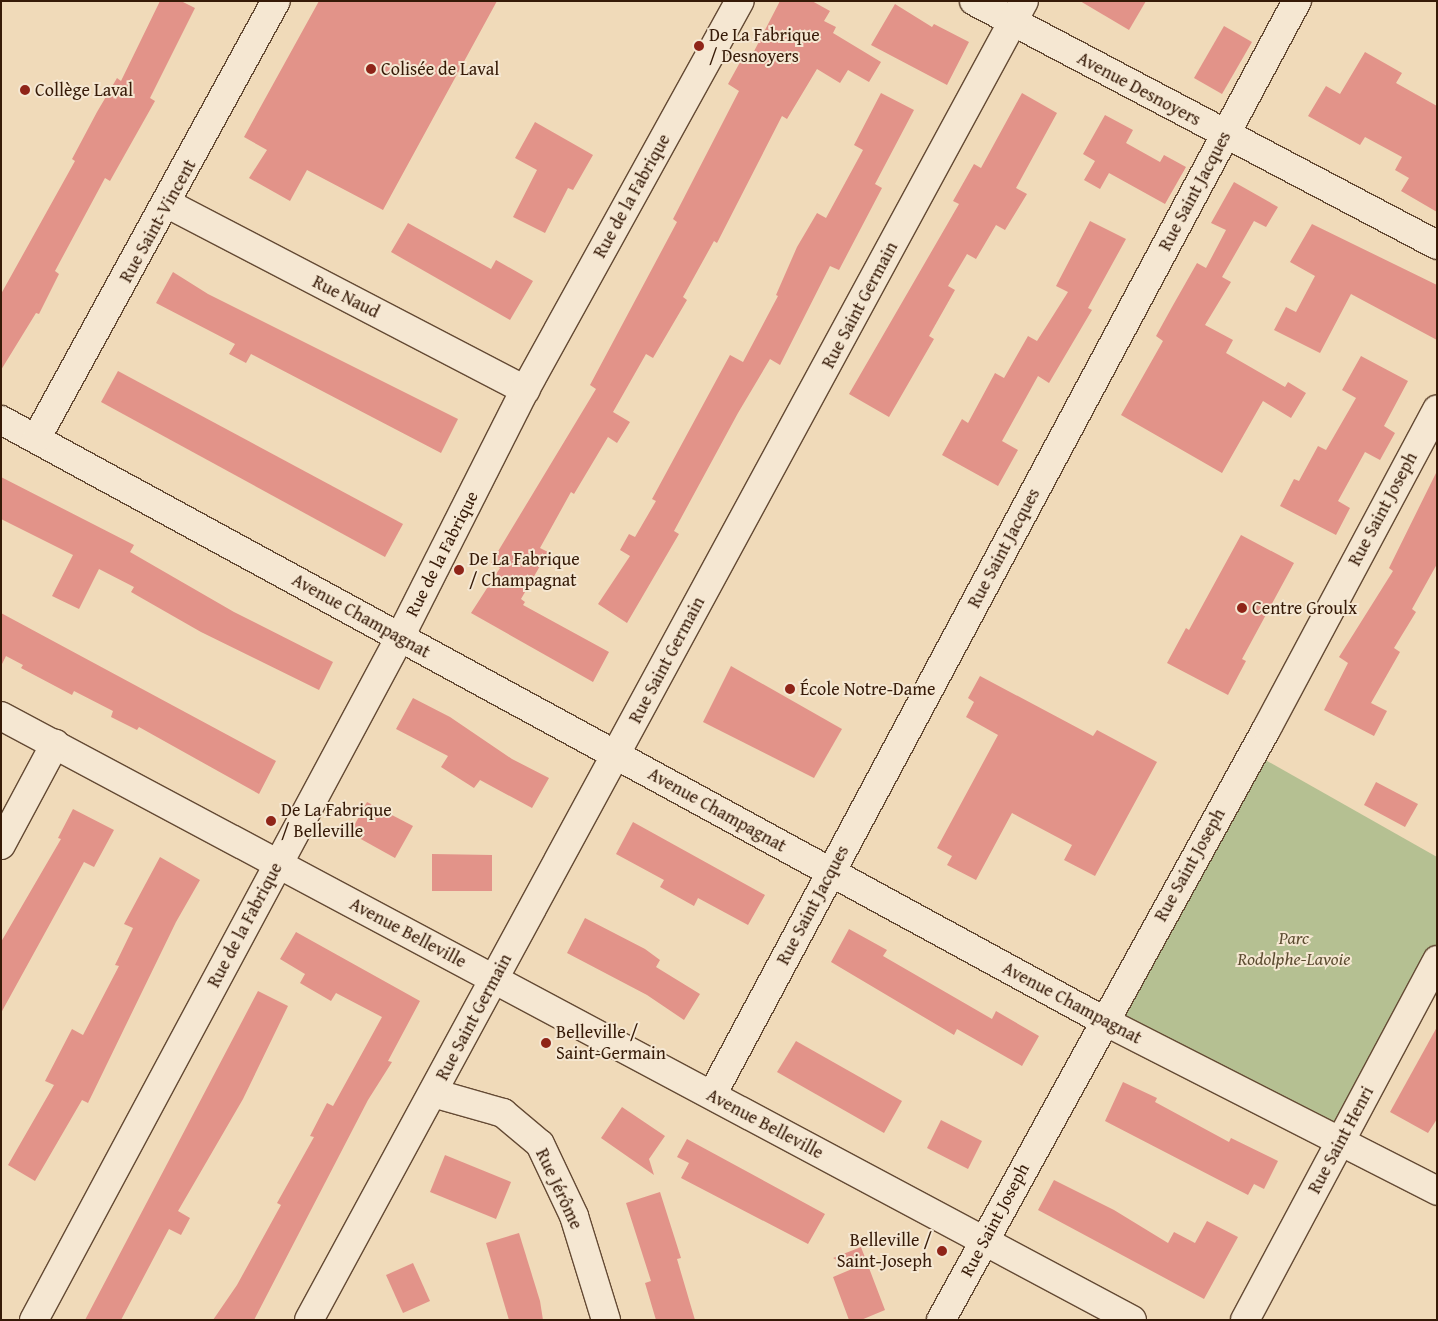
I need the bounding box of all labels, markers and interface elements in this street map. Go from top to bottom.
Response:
place label: De La Fabrique / Desnoyers [709,25,820,68]
marker: De La Fabrique / Desnoyers [693,40,705,52]
street label: Avenue Desnoyers [1074,47,1204,131]
place label: Colisée de Laval [381,58,499,80]
marker: Colisée de Laval [365,63,377,75]
place label: Collège Laval [35,79,133,101]
marker: Collège Laval [19,84,31,96]
street label: Rue Saint Jacques [1154,128,1236,254]
street label: Rue de la Fabrique [589,130,675,262]
street label: Rue Saint-Vincent [115,156,201,286]
street label: Rue Saint Germain [818,238,902,372]
street label: Rue Naud [309,271,383,323]
street label: Rue Saint Joseph [1344,449,1422,569]
street label: Rue Saint Jacques [963,485,1045,611]
street label: Rue de la Fabrique [401,488,483,620]
place label: De La Fabrique / Champagnat [469,549,580,592]
marker: De La Fabrique / Champagnat [453,564,465,576]
street label: Avenue Champagnat [288,569,434,663]
street label: Rue Saint Germain [625,593,709,727]
place label: Centre Groulx [1252,597,1357,619]
marker: Centre Groulx [1236,602,1248,614]
place label: École Notre-Dame [800,678,935,700]
marker: École Notre-Dame [784,683,796,695]
street label: Avenue Champagnat [644,763,790,857]
place label: De La Fabrique / Belleville [281,800,392,842]
street label: Rue Saint Joseph [1150,805,1230,925]
marker: De La Fabrique / Belleville [265,815,277,827]
street label: Rue Saint Jacques [772,842,854,968]
street label: Rue de la Fabrique [203,859,287,991]
street label: Avenue Belleville [346,893,470,973]
park label: Parc Rodolphe-Lavoie [1238,928,1350,971]
street label: Rue Saint Germain [432,950,516,1084]
street label: Avenue Champagnat [999,957,1145,1049]
place label: Belleville / Saint-Germain [556,1022,666,1064]
marker: Belleville / Saint-Germain [540,1037,552,1049]
street label: Rue Saint Henri [1304,1083,1378,1197]
street label: Avenue Belleville [703,1084,827,1164]
street label: Rue Jérôme [531,1145,587,1233]
street label: Rue Saint Joseph [956,1160,1034,1280]
place label: Belleville / Saint-Joseph [837,1230,932,1272]
marker: Belleville / Saint-Joseph [936,1245,948,1257]

